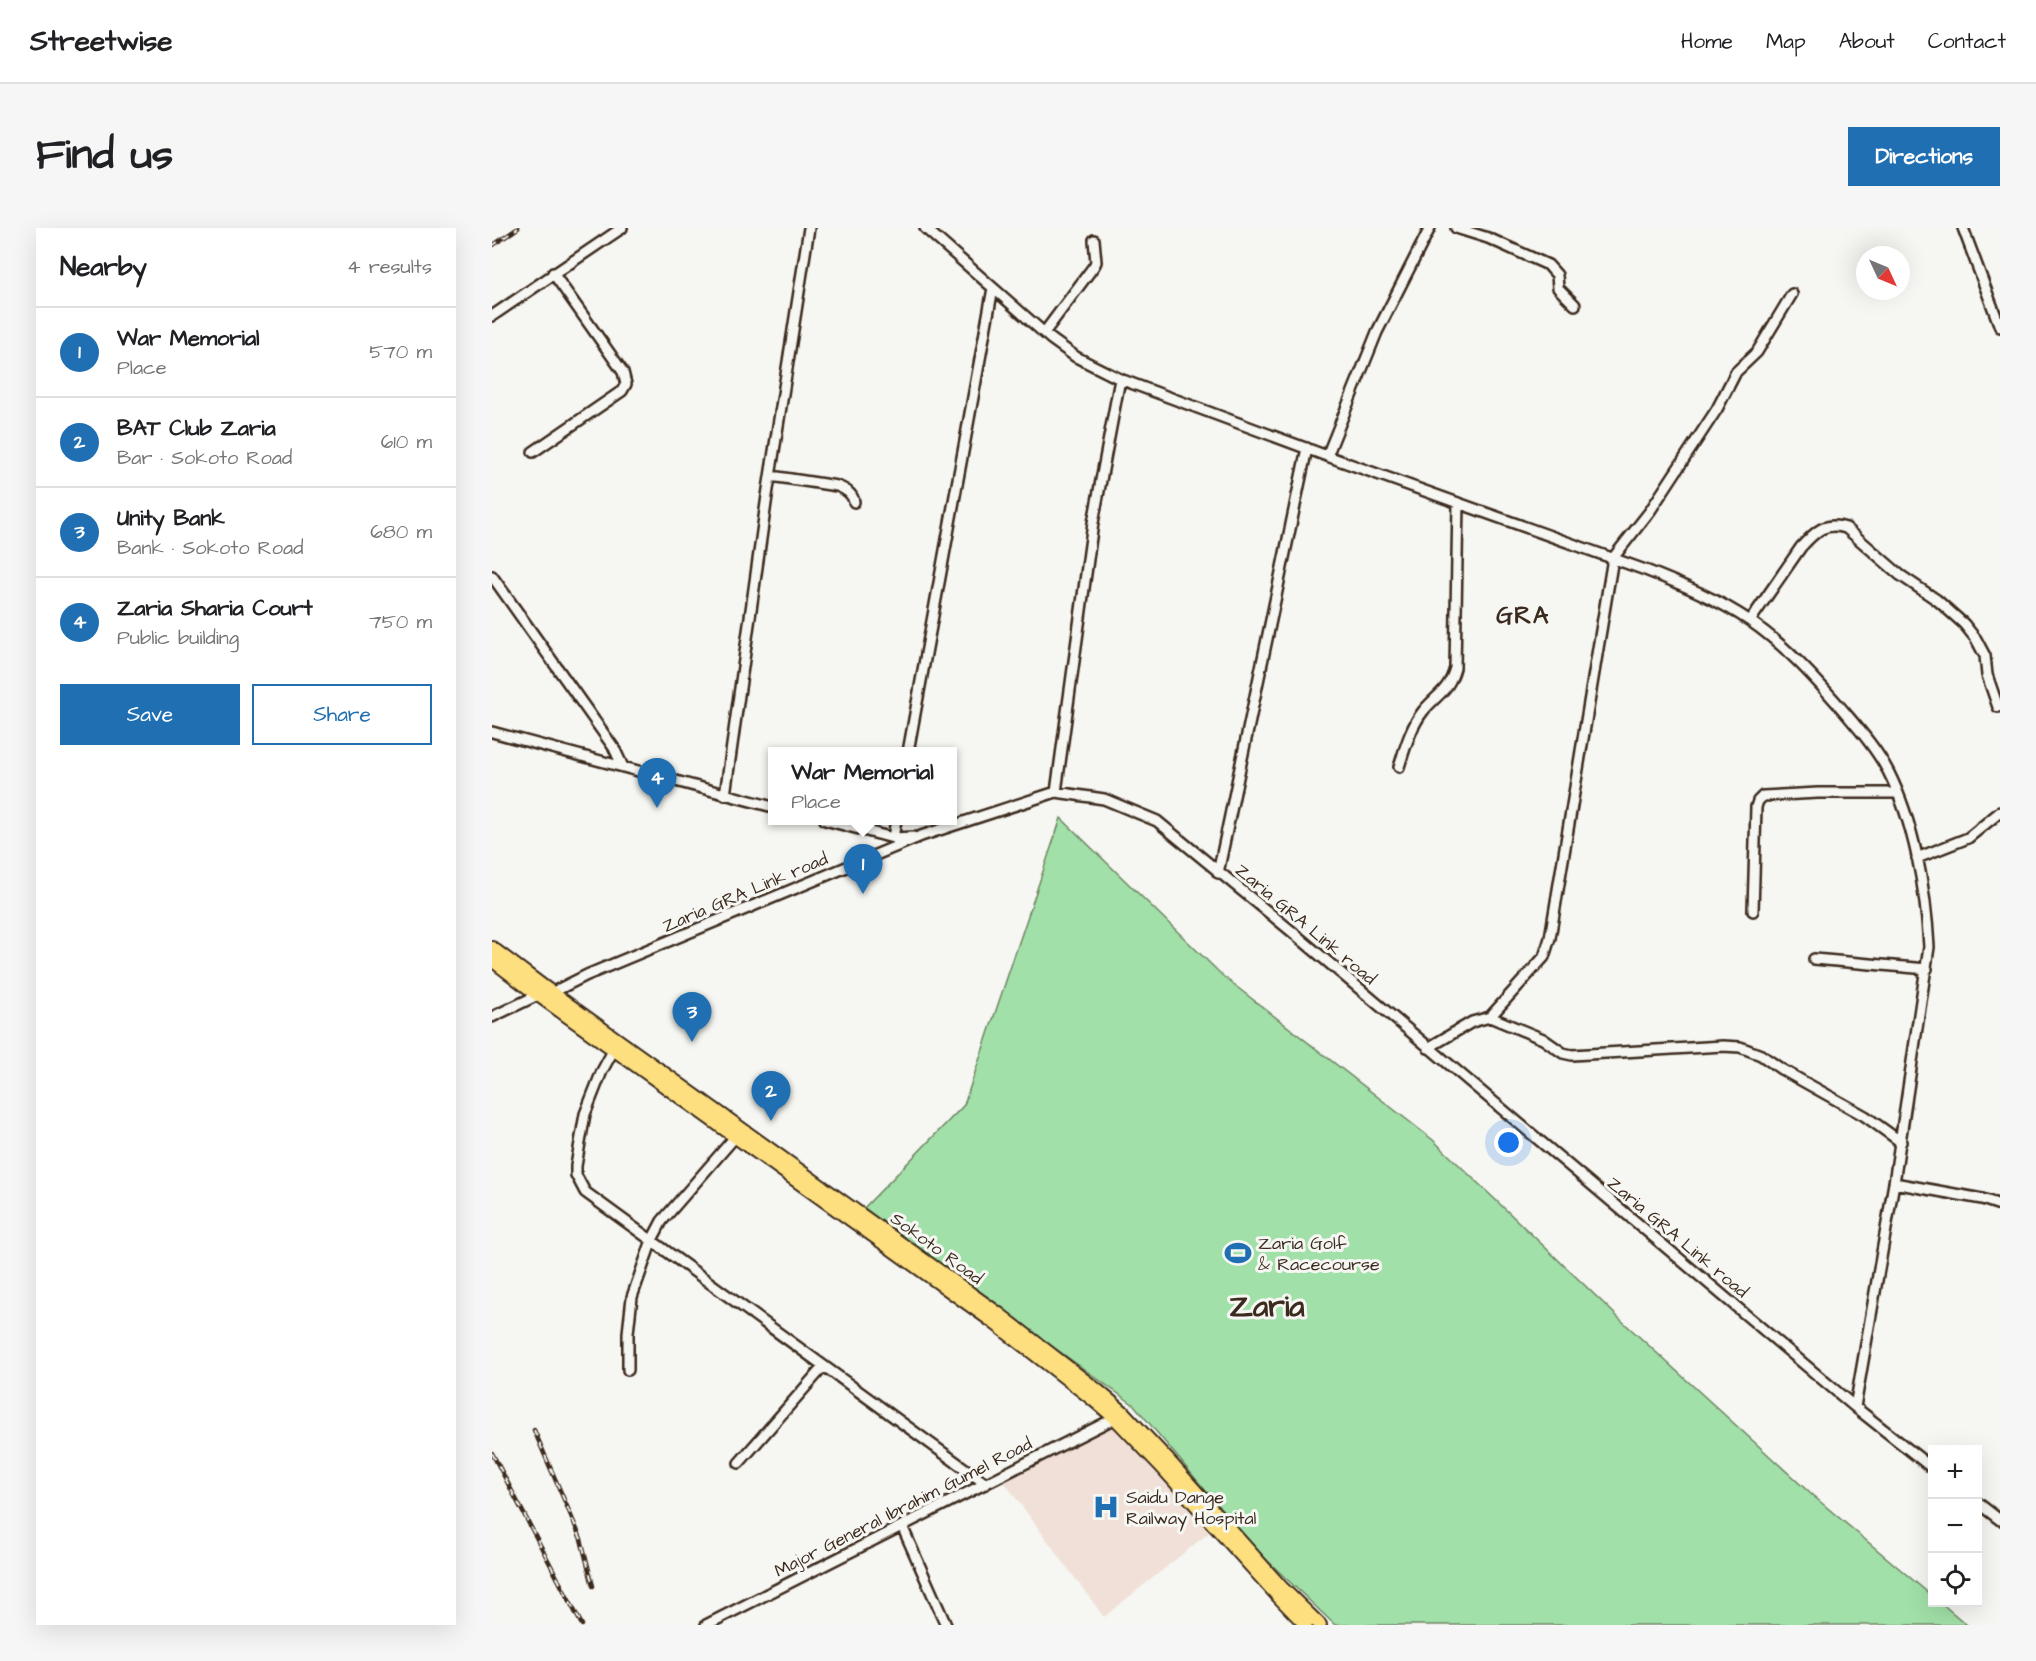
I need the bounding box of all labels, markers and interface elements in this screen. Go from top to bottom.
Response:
text: Streetwise [30,22,172,61]
text: Home [1681,27,1733,56]
text: Map [1766,27,1806,56]
text: About [1839,27,1895,56]
text: Contact [1928,27,2006,56]
text: Find us [36,127,173,185]
button: Directions [1848,127,2000,186]
north arrow [1856,246,1910,300]
text: Nearby [60,249,147,285]
text: 4 results [347,253,432,281]
text: War Memorial [117,323,260,354]
text: 1 [78,338,81,366]
text: 570 m [369,338,432,366]
text: Place [117,354,167,382]
text: BAT Club Zaria [117,413,276,444]
text: 2 [74,428,85,456]
text: 610 m [381,428,432,456]
text: Bar · Sokoto Road [117,444,292,472]
text: Unity Bank [117,503,225,534]
text: 3 [74,518,85,546]
text: 680 m [370,518,432,546]
text: Bank · Sokoto Road [117,534,303,562]
text: Zaria Sharia Court [117,593,313,624]
district label: GRA [1496,599,1550,633]
text: 4 [73,608,86,636]
text: 750 m [369,608,432,636]
text: Public building [117,624,239,652]
button: Save [60,684,240,745]
button: Share [252,684,432,745]
popup [768,747,957,825]
text: War Memorial [791,757,934,788]
pin: 4 [638,758,676,808]
text: Place [791,788,841,816]
pin: 1 [844,844,883,894]
street label: Zaria GRA Link road [659,846,832,939]
street label: Zaria GRA Link road [1230,858,1382,991]
pin: 3 [672,992,712,1042]
pin: 2 [752,1072,790,1121]
your location [1494,1128,1523,1157]
street label: Zaria GRA Link road [1602,1171,1754,1304]
street label: Sokoto Road [885,1206,988,1291]
place label: Zaria Golf & Racecourse [1258,1231,1380,1277]
sports icon: Zaria Golf & Racecourse [1223,1238,1253,1268]
district label: Zaria [1229,1286,1305,1328]
street label: Major General Ibrahim Gumel Road [770,1431,1036,1584]
map controls [1928,1445,1982,1607]
button: + [1928,1445,1982,1499]
place label: Saidu Dange Railway Hospital [1126,1485,1257,1532]
hospital icon: Saidu Dange Railway Hospital [1091,1492,1121,1522]
button: − [1928,1499,1982,1553]
button: locate [1928,1553,1982,1607]

